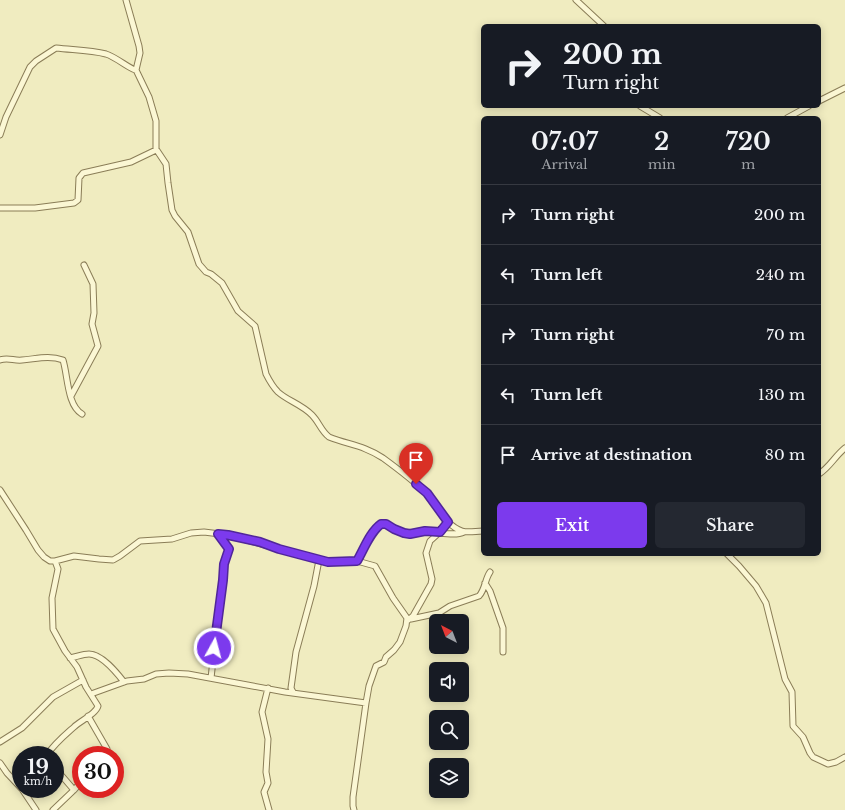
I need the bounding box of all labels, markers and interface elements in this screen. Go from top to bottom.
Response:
text: 200 m [563,37,662,72]
icon: right [497,40,549,92]
text: Turn right [563,72,659,94]
text: 07:07 [531,127,598,156]
text: 2 [654,127,669,156]
text: 720 [725,127,771,156]
text: Arrival [542,156,588,173]
text: min [648,156,675,173]
text: m [741,156,755,173]
icon: right [497,204,519,226]
text: Turn right [531,205,614,224]
text: 200 m [754,205,805,224]
icon: left [497,264,519,286]
text: Turn left [531,265,602,284]
text: 240 m [756,265,805,284]
icon: right [497,324,519,346]
text: Turn right [531,325,614,344]
text: 70 m [766,325,805,344]
icon: left [497,384,519,406]
text: Turn left [531,385,602,404]
text: 130 m [758,385,805,404]
pin [399,443,433,484]
icon: arrive [497,444,519,466]
text: Arrive at destination [531,445,692,464]
text: 80 m [765,445,805,464]
icon: arrive [405,449,427,471]
button: Exit [497,502,647,548]
button: Share [655,502,805,548]
north arrow [429,614,469,654]
map controls [429,614,469,798]
position arrow [193,627,235,669]
button: sound [429,662,469,702]
button: search [429,710,469,750]
speed limit sign: 30 [72,746,124,798]
text: 19 [27,755,49,779]
button: layers [429,758,469,798]
text: km/h [24,775,52,788]

